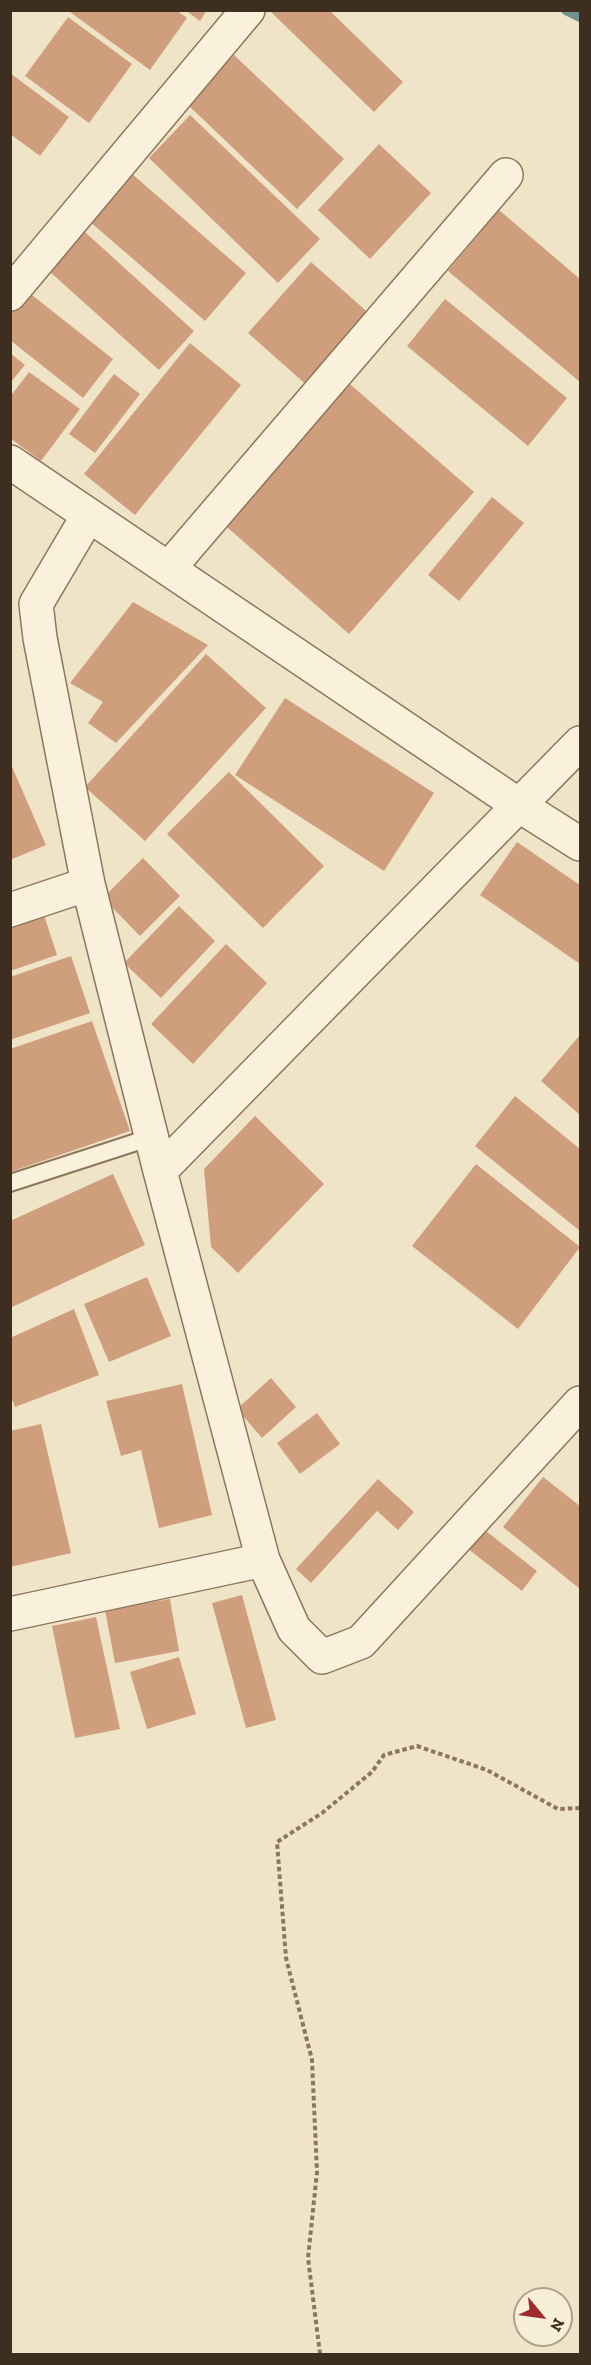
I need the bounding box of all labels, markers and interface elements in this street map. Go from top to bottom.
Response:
north arrow [513,2287,573,2347]
text: N [546,2315,569,2335]

